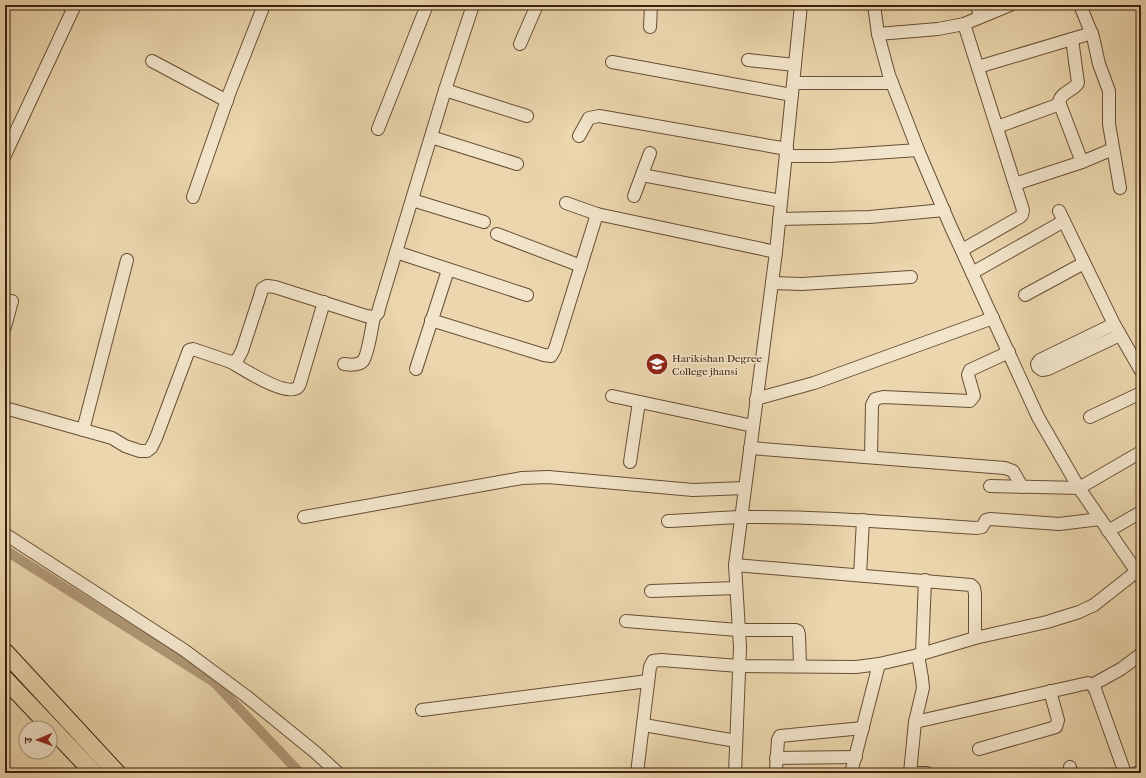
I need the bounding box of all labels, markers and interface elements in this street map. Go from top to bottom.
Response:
school or university icon: Harikishan Degree College jhansi [644,351,670,377]
place label: Harikishan Degree College jhansi [672,352,762,378]
north arrow [18,720,58,760]
text: उ [22,736,35,744]

